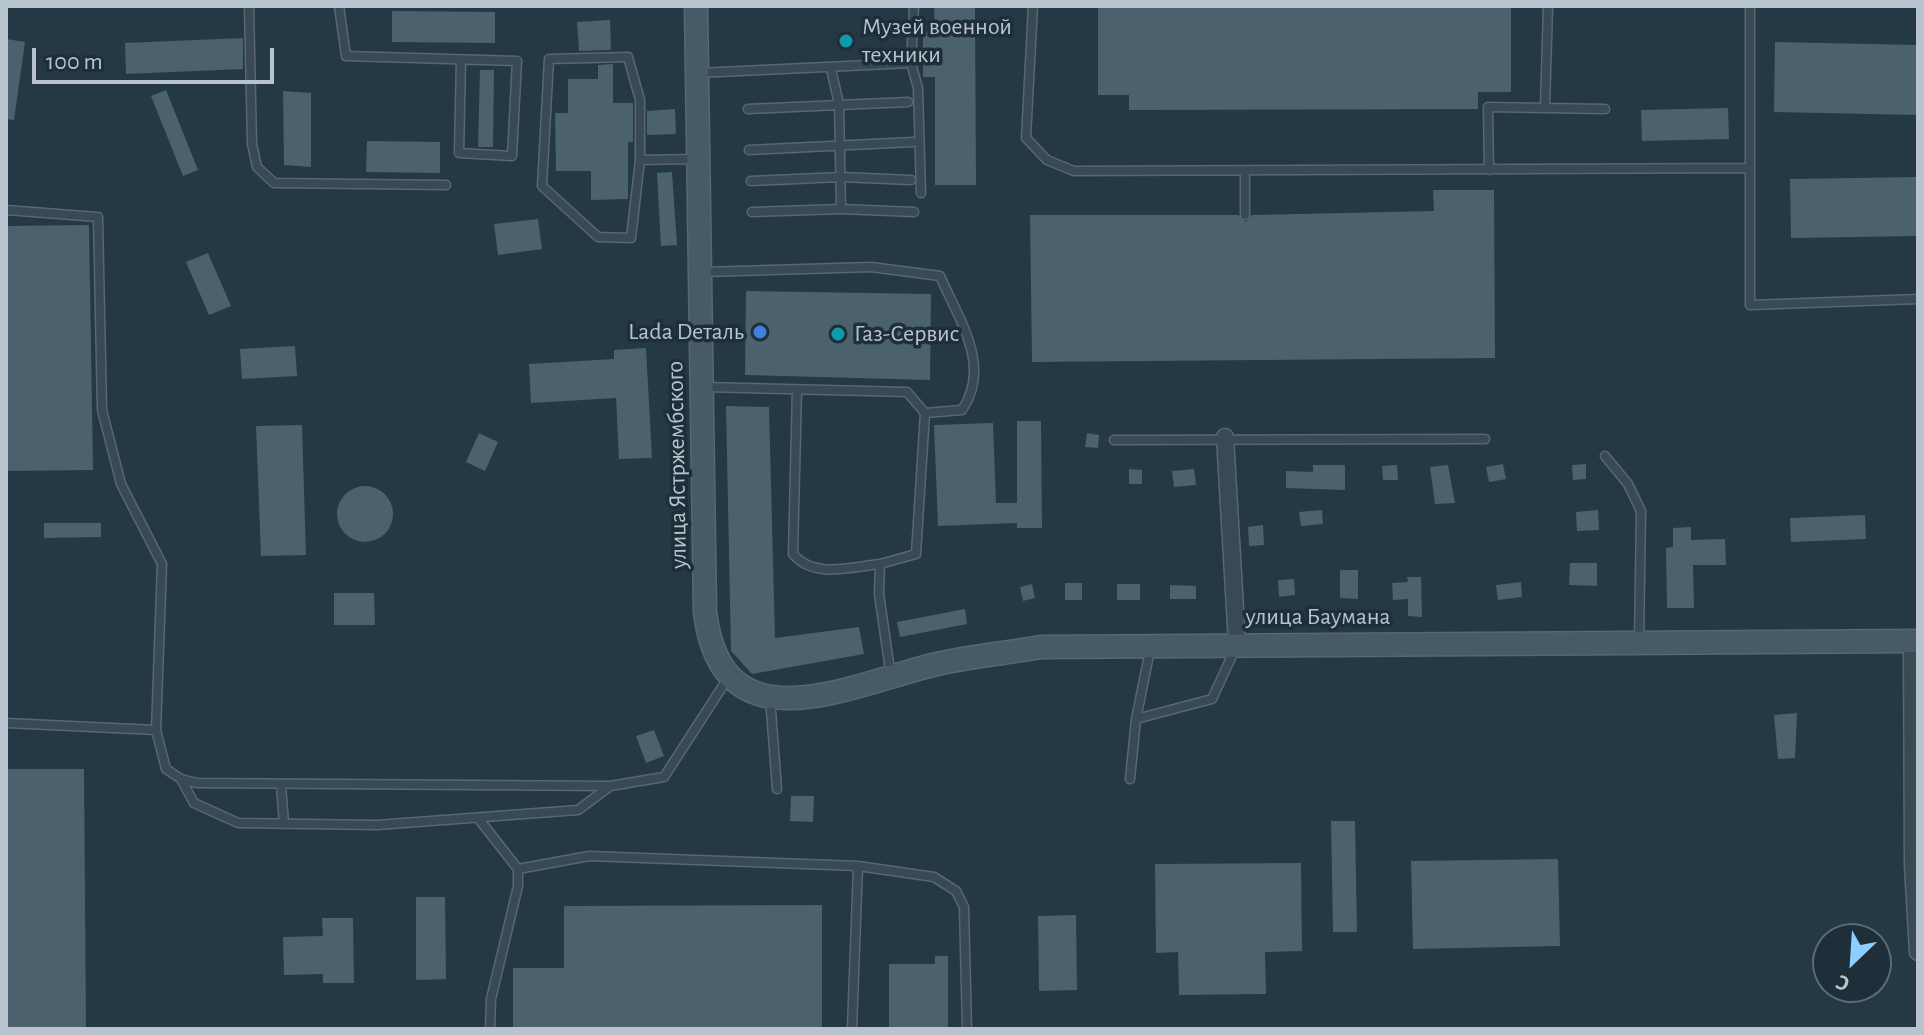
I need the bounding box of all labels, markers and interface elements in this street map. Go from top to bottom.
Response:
place label: Музей военной техники [862,13,1012,69]
scale bar [36,32,278,82]
marker: Музей военной техники [837,32,855,50]
text: 100 m [46,50,103,74]
place label: Lada Dеталь [628,318,744,346]
place label: Газ-Сервис [854,320,959,348]
marker: Lada Dеталь [751,323,769,341]
marker: Газ-Сервис [829,325,847,343]
street label: улица Ястржембского [661,361,693,569]
street label: улица Баумана [1245,603,1391,631]
north arrow [1812,923,1892,1003]
text: С [1833,970,1853,995]

